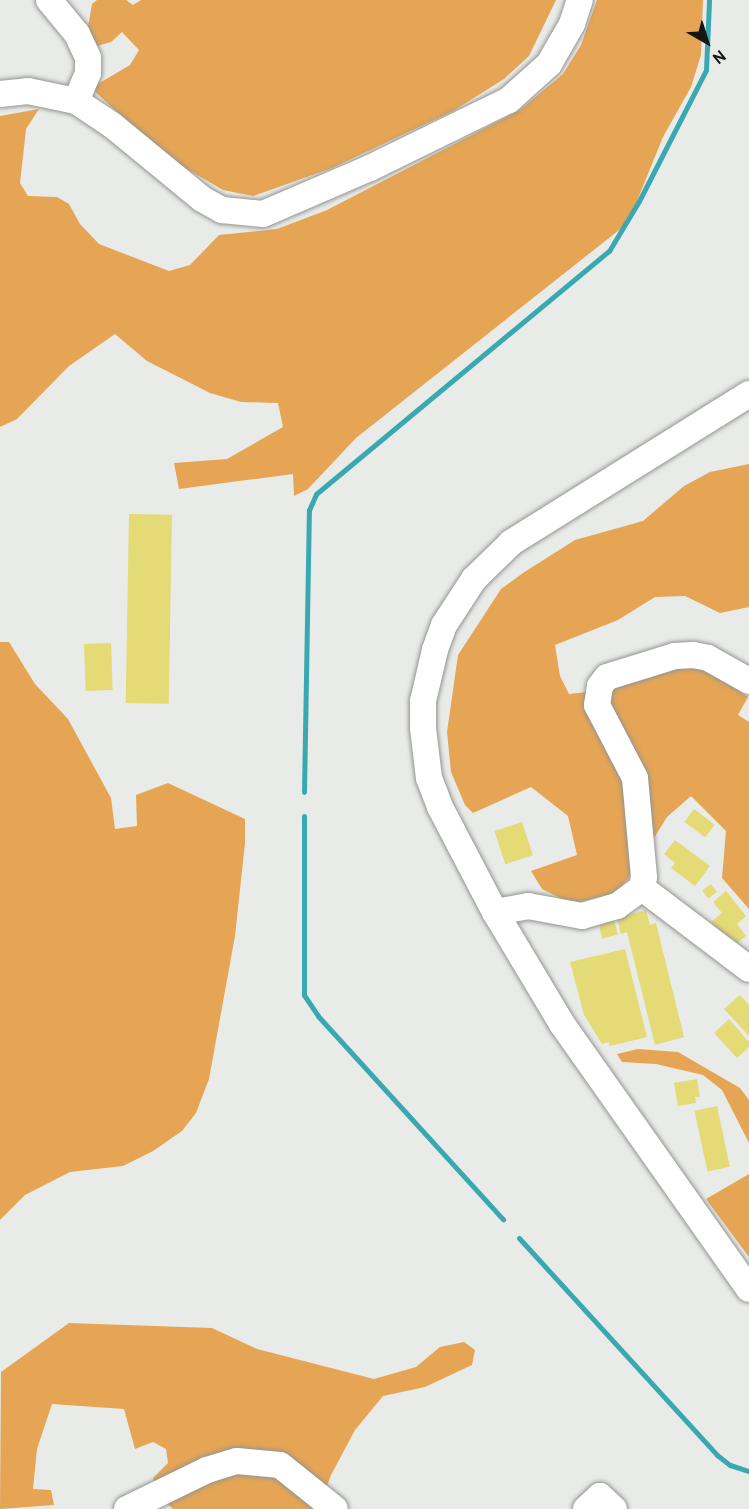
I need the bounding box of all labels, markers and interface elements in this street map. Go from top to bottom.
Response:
north arrow [677,12,737,72]
text: N [708,45,729,67]

